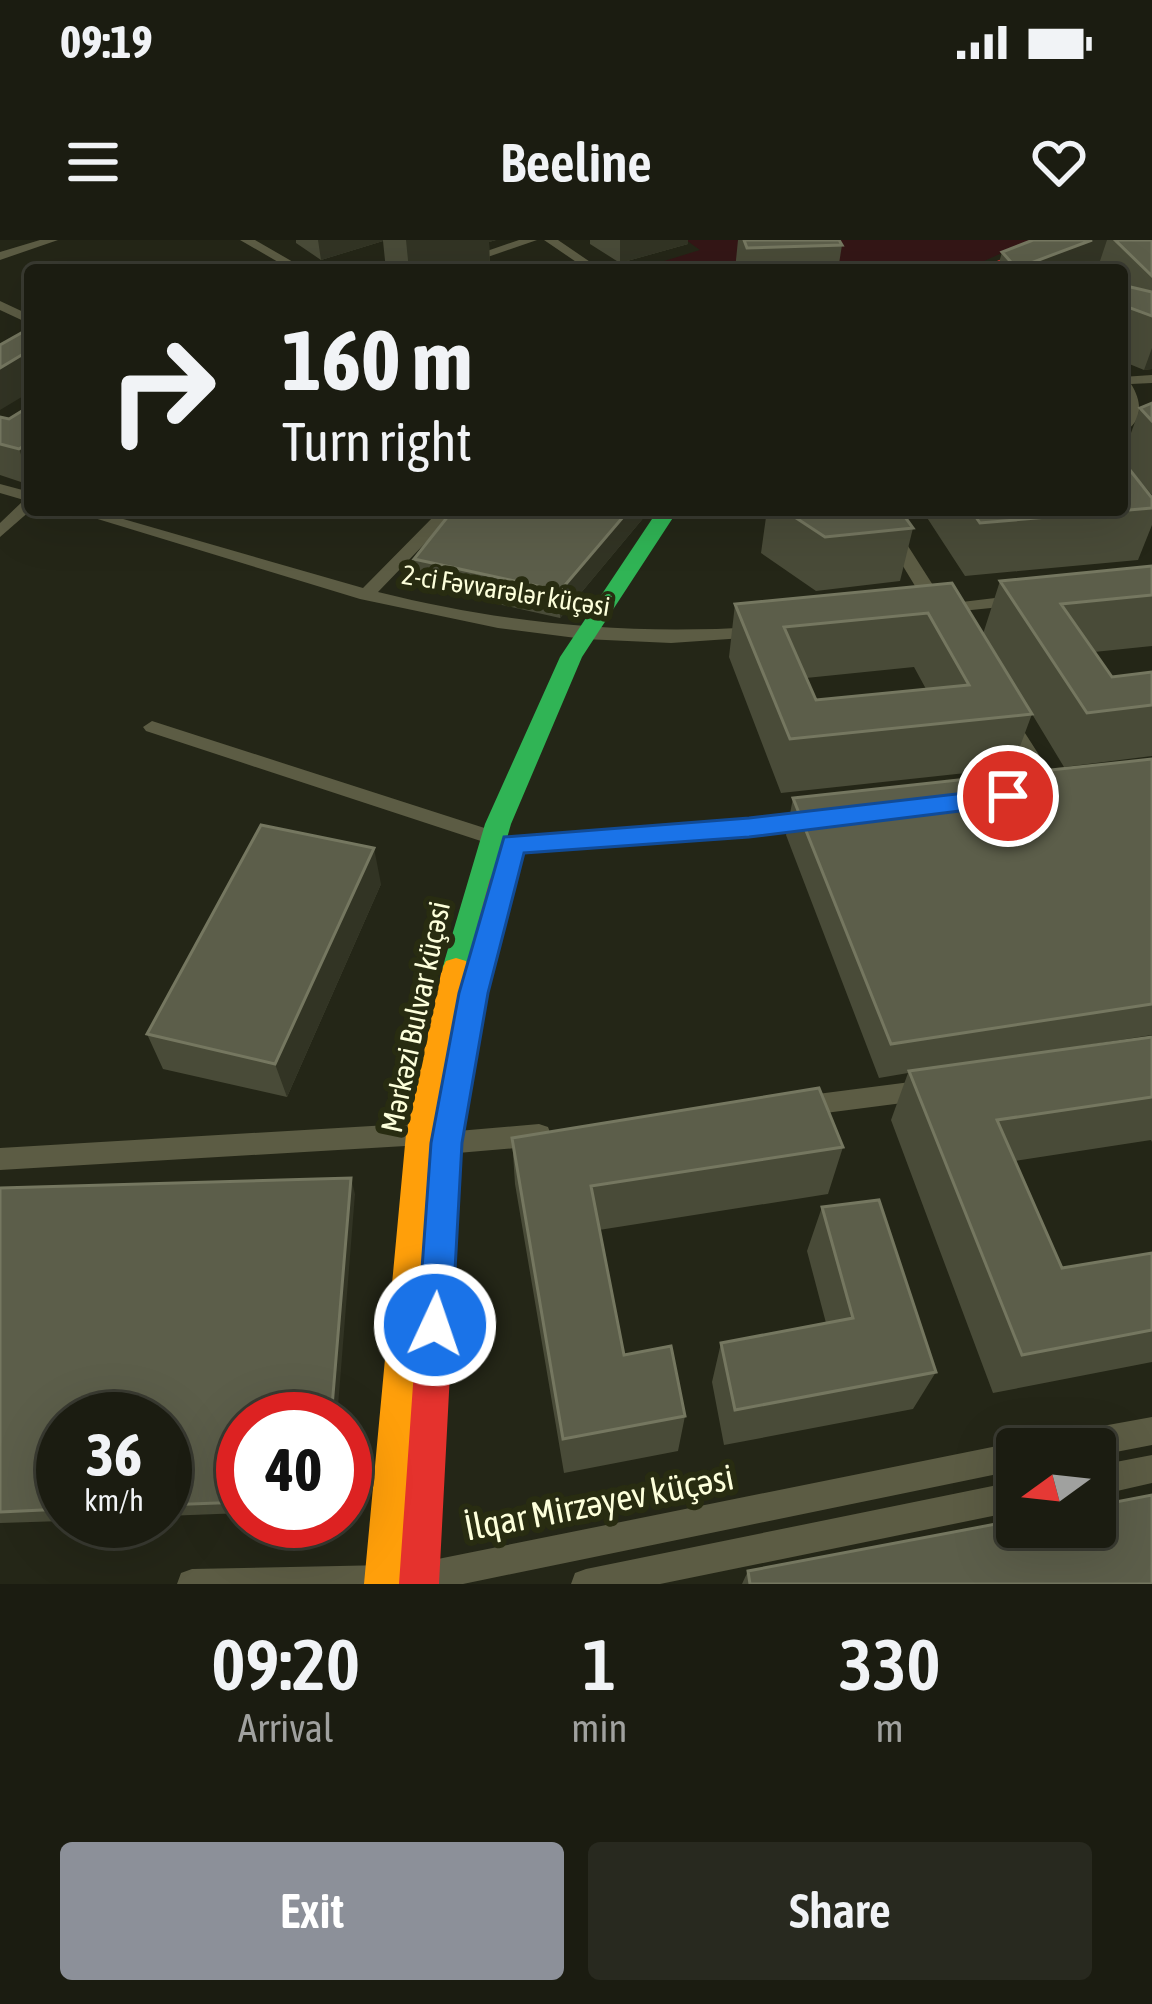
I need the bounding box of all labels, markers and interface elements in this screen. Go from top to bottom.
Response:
text: 09:19 [60,16,153,68]
icon: menu [60,129,126,195]
icon: heart [1026,129,1092,195]
text: Beeline [500,132,652,193]
icon: right [84,312,240,468]
text: 160 m [282,312,472,408]
text: Turn right [282,411,472,472]
street label: 2-ci Fəvvarələr küçəsi [400,559,612,622]
pin [957,745,1059,847]
icon: arrive [975,763,1041,829]
street label: Mərkəzi Bulvar küçəsi [374,898,456,1136]
position arrow [372,1262,498,1388]
speed limit sign: 40 [216,1392,372,1548]
text: 36 [86,1420,142,1489]
north arrow [996,1428,1116,1548]
map controls [996,1428,1116,1548]
street label: İlqar Mirzəyev küçəsi [461,1455,737,1549]
text: km/h [84,1483,144,1517]
text: 09:20 [212,1623,360,1705]
text: 1 [582,1623,616,1705]
text: 330 [839,1623,940,1705]
text: Arrival [238,1706,333,1750]
text: min [571,1706,627,1750]
text: m [876,1706,904,1750]
button: Exit [60,1842,564,1980]
button: Share [588,1842,1092,1980]

